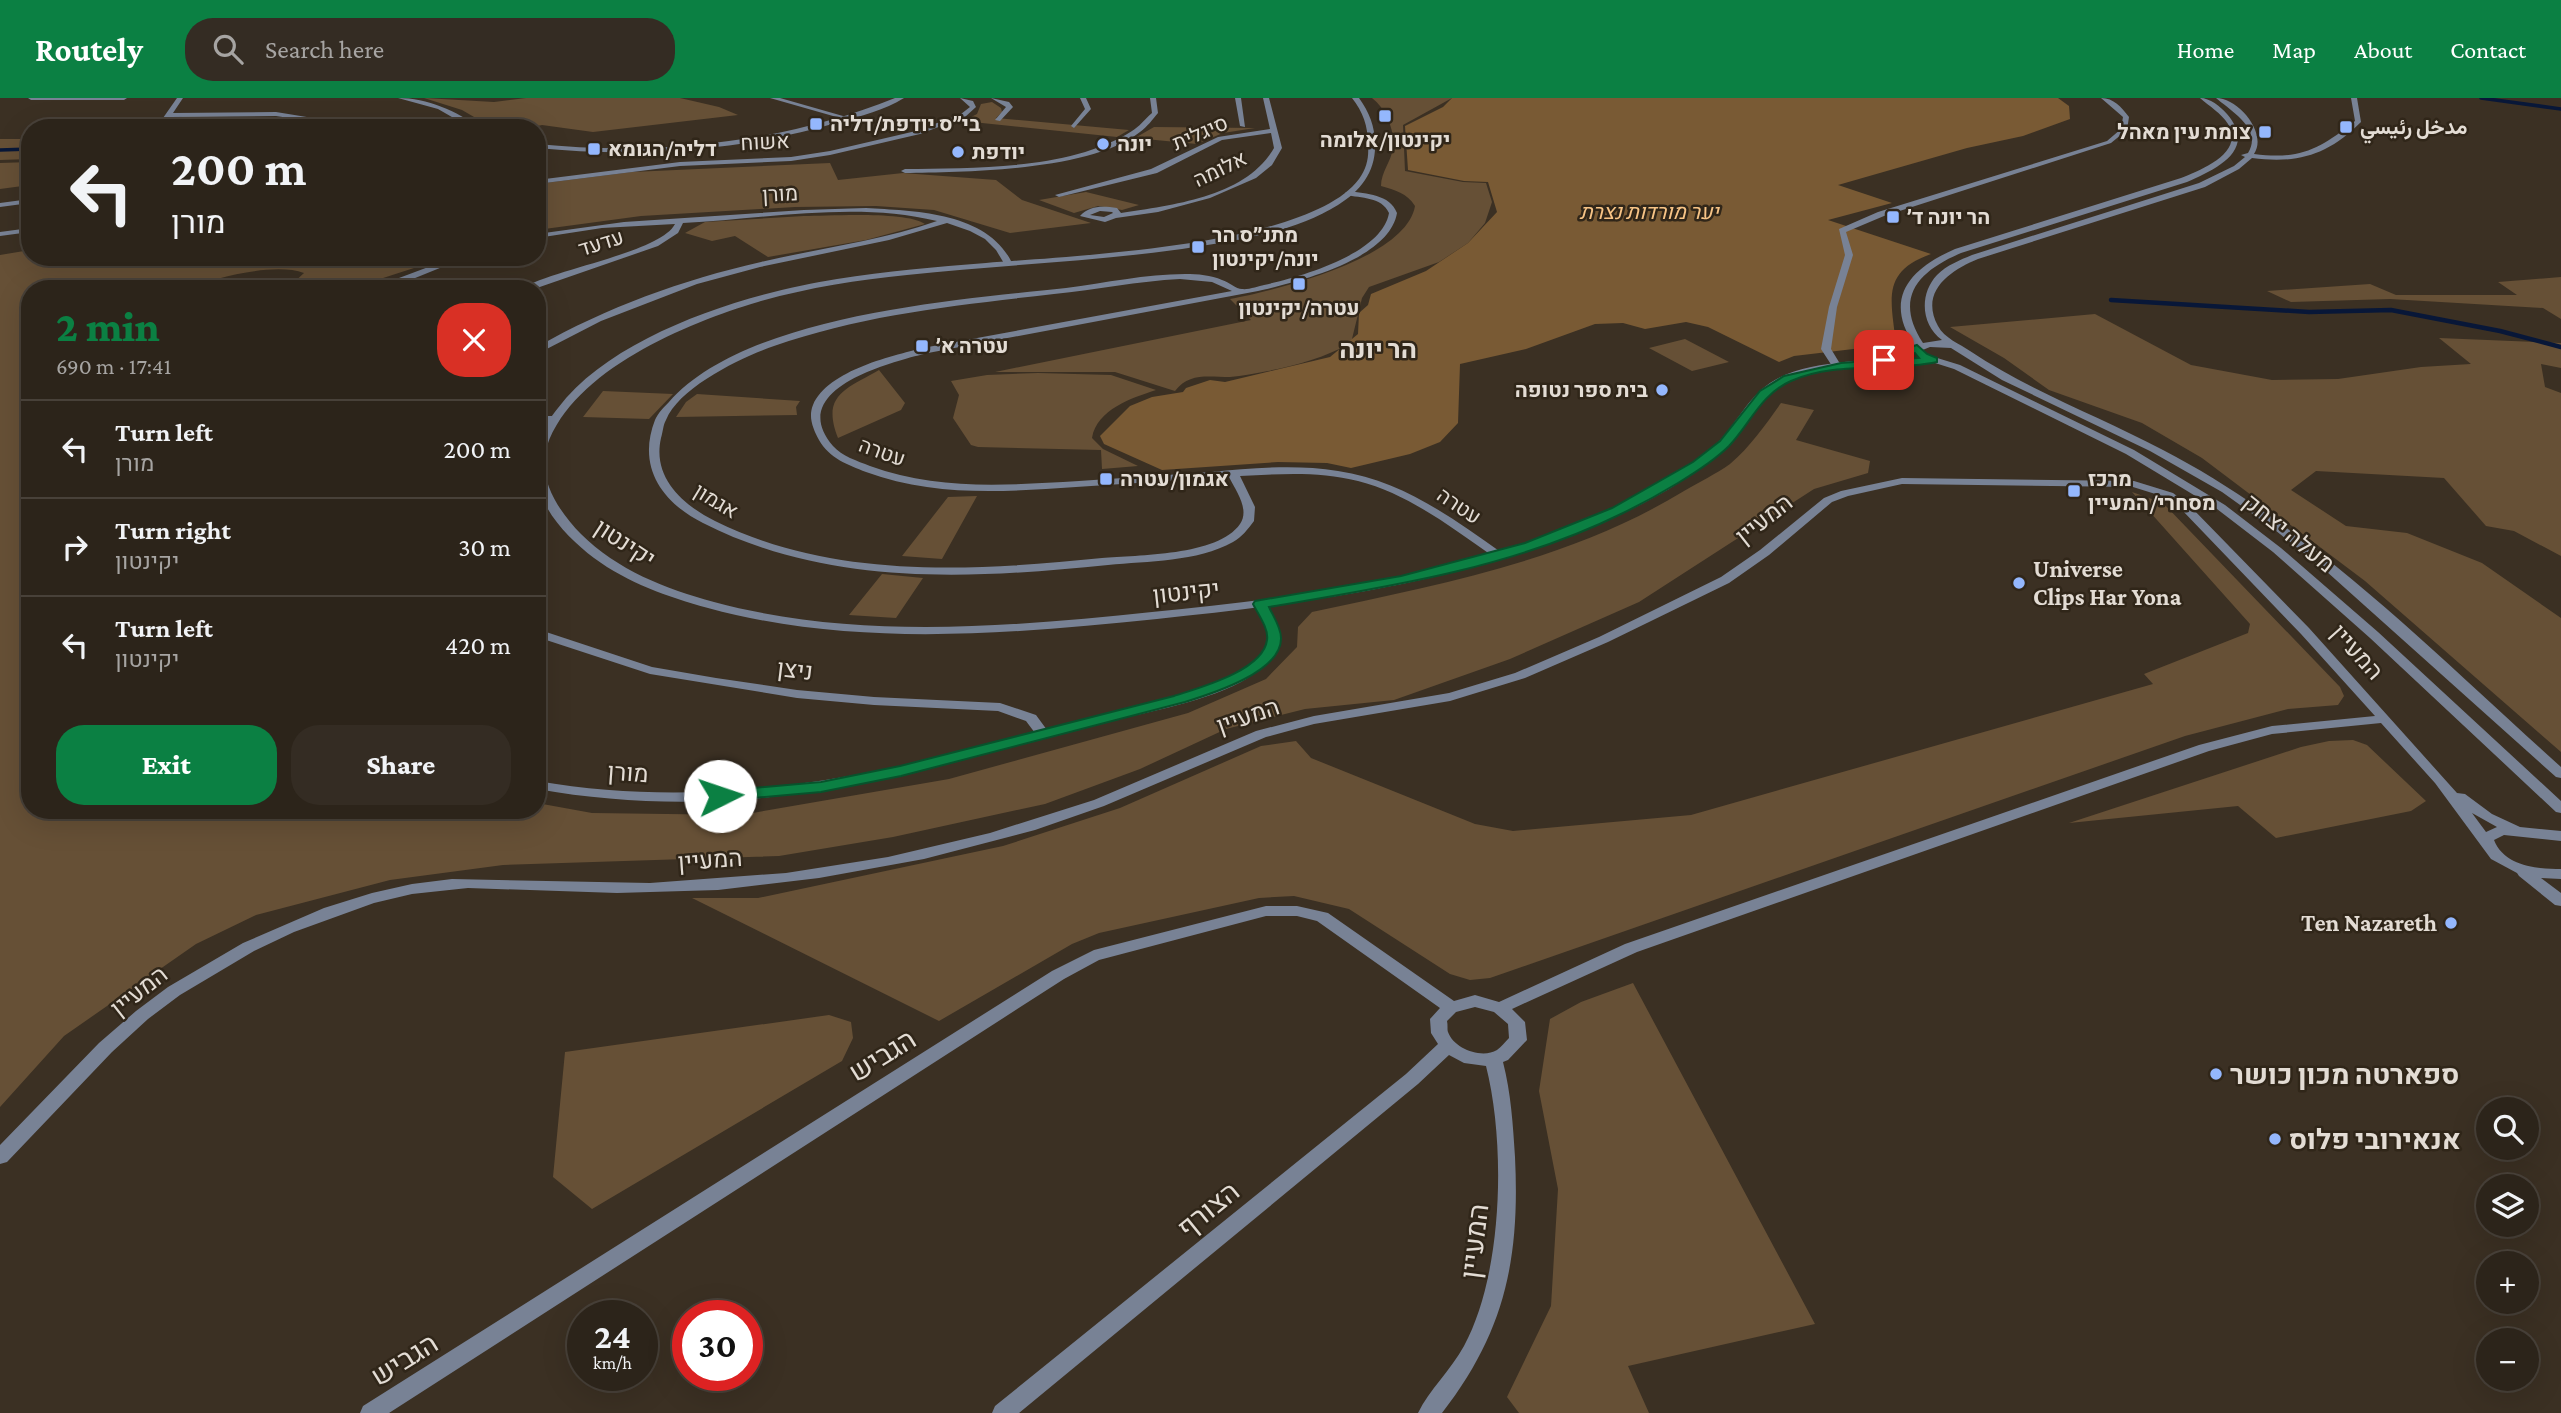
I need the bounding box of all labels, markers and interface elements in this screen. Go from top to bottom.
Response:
search box [185,18,675,81]
icon: search [209,30,247,68]
text: Routely [35,31,143,68]
text: Search here [265,35,384,64]
text: Home [2177,36,2234,63]
text: Map [2272,36,2316,63]
text: About [2354,36,2412,63]
text: Contact [2450,36,2526,63]
marker: יקינטון/אלומה [1377,108,1393,124]
street label: סיגלית [1169,111,1231,155]
place label: בי״ס יודפת/דליה [830,112,981,136]
place label: مدخل رئيسي [2360,115,2467,144]
marker: בי״ס יודפת/דליה [808,116,824,132]
marker: مدخل رئيسي [2338,119,2354,135]
place label: צומת עין מאהל [2117,120,2251,144]
marker: צומת עין מאהל [2257,124,2273,140]
place label: יקינטון/אלומה [1320,128,1450,152]
street label: אשוח [740,129,790,155]
place label: יונה [1117,132,1152,156]
marker: יונה [1095,136,1111,152]
place label: דליה/הגומא [608,137,717,161]
place label: יודפת [972,140,1025,164]
text: 200 m [171,141,306,196]
marker: דליה/הגומא [586,141,602,157]
marker: יודפת [950,144,966,160]
street label: אלומה [1190,146,1250,192]
icon: left [56,147,147,238]
street label: מורן [761,181,799,207]
park label: יער מורדות נצרת [1579,200,1720,224]
text: מורן [171,204,226,240]
place label: הר יונה ד׳ [1907,205,1990,229]
marker: הר יונה ד׳ [1885,209,1901,225]
place label: מתנ״ס הר יונה/יקינטון [1212,223,1319,271]
street label: עדעד [575,225,627,261]
marker: מתנ״ס הר יונה/יקינטון [1190,239,1206,255]
marker: עטרה/יקינטון [1291,276,1307,292]
place label: עטרה/יקינטון [1238,296,1360,320]
text: 2 min [56,303,160,350]
button: close [437,303,511,377]
pin [1854,330,1914,390]
place label: עטרה א׳ [936,334,1009,358]
district label: הר יונה [1339,335,1417,364]
marker: עטרה א׳ [914,338,930,354]
icon: arrive [1865,341,1903,379]
text: 690 m · 17:41 [56,353,171,379]
place label: בית ספר נטופה [1515,378,1649,402]
marker: בית ספר נטופה [1654,382,1670,398]
text: Turn left [115,418,213,447]
icon: left [56,430,94,468]
street label: עטרה [855,433,909,471]
text: 200 m [443,435,511,464]
text: מורן [115,450,154,476]
place label: אגמון/עטרה [1120,467,1229,491]
place label: מרכז מסחרי/המעיין [2088,467,2216,515]
marker: אגמון/עטרה [1098,471,1114,487]
street label: אגמון [690,479,742,523]
street label: עטרה [1432,483,1486,529]
marker: מרכז מסחרי/המעיין [2066,483,2082,499]
street label: המעיין [1730,488,1797,549]
street label: מעלה יצחק [2238,488,2341,578]
street label: יקינטון [590,513,661,572]
text: Turn right [115,516,231,545]
icon: right [56,528,94,566]
text: 30 m [458,533,511,562]
text: יקינטון [115,548,179,574]
place label: Universe Clips Har Yona [2033,555,2182,610]
street label: יקינטון [1151,575,1221,608]
marker: Universe Clips Har Yona [2011,575,2027,591]
text: Turn left [115,614,213,643]
street label: המעיין [2326,619,2389,685]
icon: left [56,626,94,664]
text: 420 m [445,631,511,660]
text: יקינטון [115,646,179,672]
street label: ניצן [776,654,815,685]
street label: המעיין [1213,692,1283,739]
button: Exit [56,725,277,805]
button: Share [291,725,511,805]
street label: מורן [607,758,649,787]
position arrow [683,759,757,833]
street label: המעיין [677,844,743,875]
place label: Ten Nazareth [2301,909,2437,936]
marker: Ten Nazareth [2443,915,2459,931]
street label: המעיין [105,960,172,1021]
street label: הגביש [843,1023,921,1088]
place label: ספארטה מכון כושר [2230,1059,2459,1090]
marker: ספארטה מכון כושר [2208,1066,2224,1082]
map controls [2476,1097,2539,1391]
button: search [2476,1097,2539,1160]
place label: אנאירובי פלוס [2289,1124,2461,1155]
marker: אנאירובי פלוס [2267,1131,2283,1147]
button: layers [2476,1174,2539,1237]
street label: הצורף [1171,1175,1245,1244]
street label: המעיין [1455,1202,1494,1280]
button: + [2476,1251,2539,1314]
speed limit sign: 30 [672,1300,763,1391]
text: 24 [594,1317,631,1356]
street label: הגביש [365,1327,443,1392]
button: − [2476,1328,2539,1391]
text: km/h [593,1353,632,1373]

